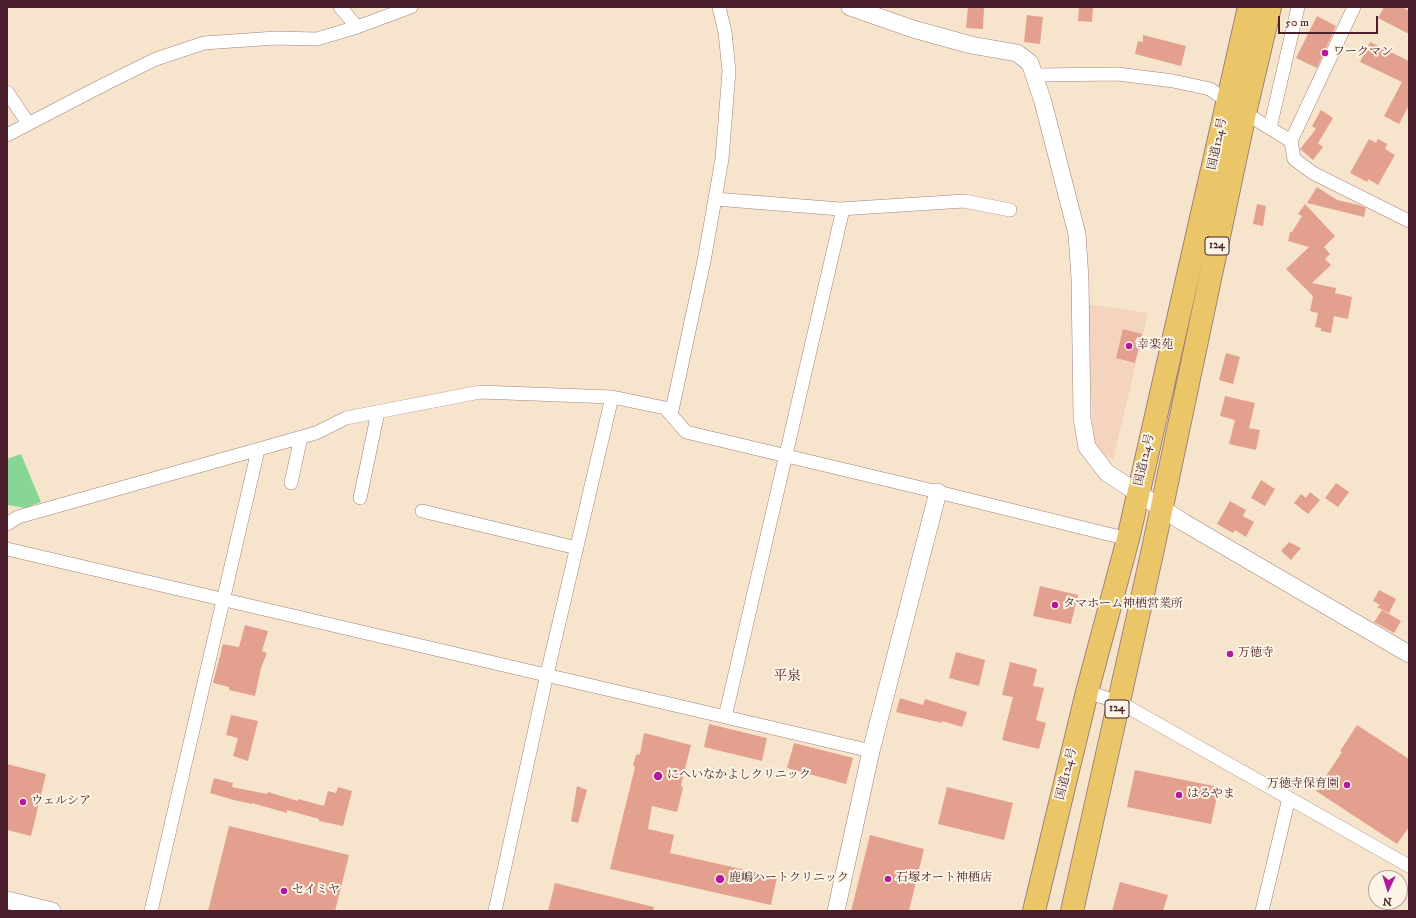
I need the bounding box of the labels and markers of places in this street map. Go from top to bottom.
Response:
place label: ワークマン [1333,46,1393,60]
marker: ワークマン [1320,48,1330,58]
place label: 幸楽苑 [1137,339,1173,353]
marker: 幸楽苑 [1124,341,1134,351]
place label: タマホーム神栖営業所 [1063,598,1183,612]
marker: タマホーム神栖営業所 [1050,600,1060,610]
place label: 万徳寺 [1238,647,1274,661]
marker: 万徳寺 [1225,649,1235,659]
place label: にへいなかよしクリニック [667,769,811,783]
marker: にへいなかよしクリニック [652,770,664,782]
place label: 万徳寺保育園 [1267,778,1339,792]
marker: 万徳寺保育園 [1342,780,1352,790]
place label: はるやま [1187,788,1235,802]
marker: はるやま [1174,790,1184,800]
place label: ウェルシア [31,795,91,809]
marker: ウェルシア [18,797,28,807]
place label: 鹿嶋ハートクリニック [729,872,849,886]
place label: 石塚オート神栖店 [896,872,992,886]
marker: 鹿嶋ハートクリニック [714,873,726,885]
marker: 石塚オート神栖店 [883,874,893,884]
place label: セイミヤ [292,884,340,898]
marker: セイミヤ [279,886,289,896]

